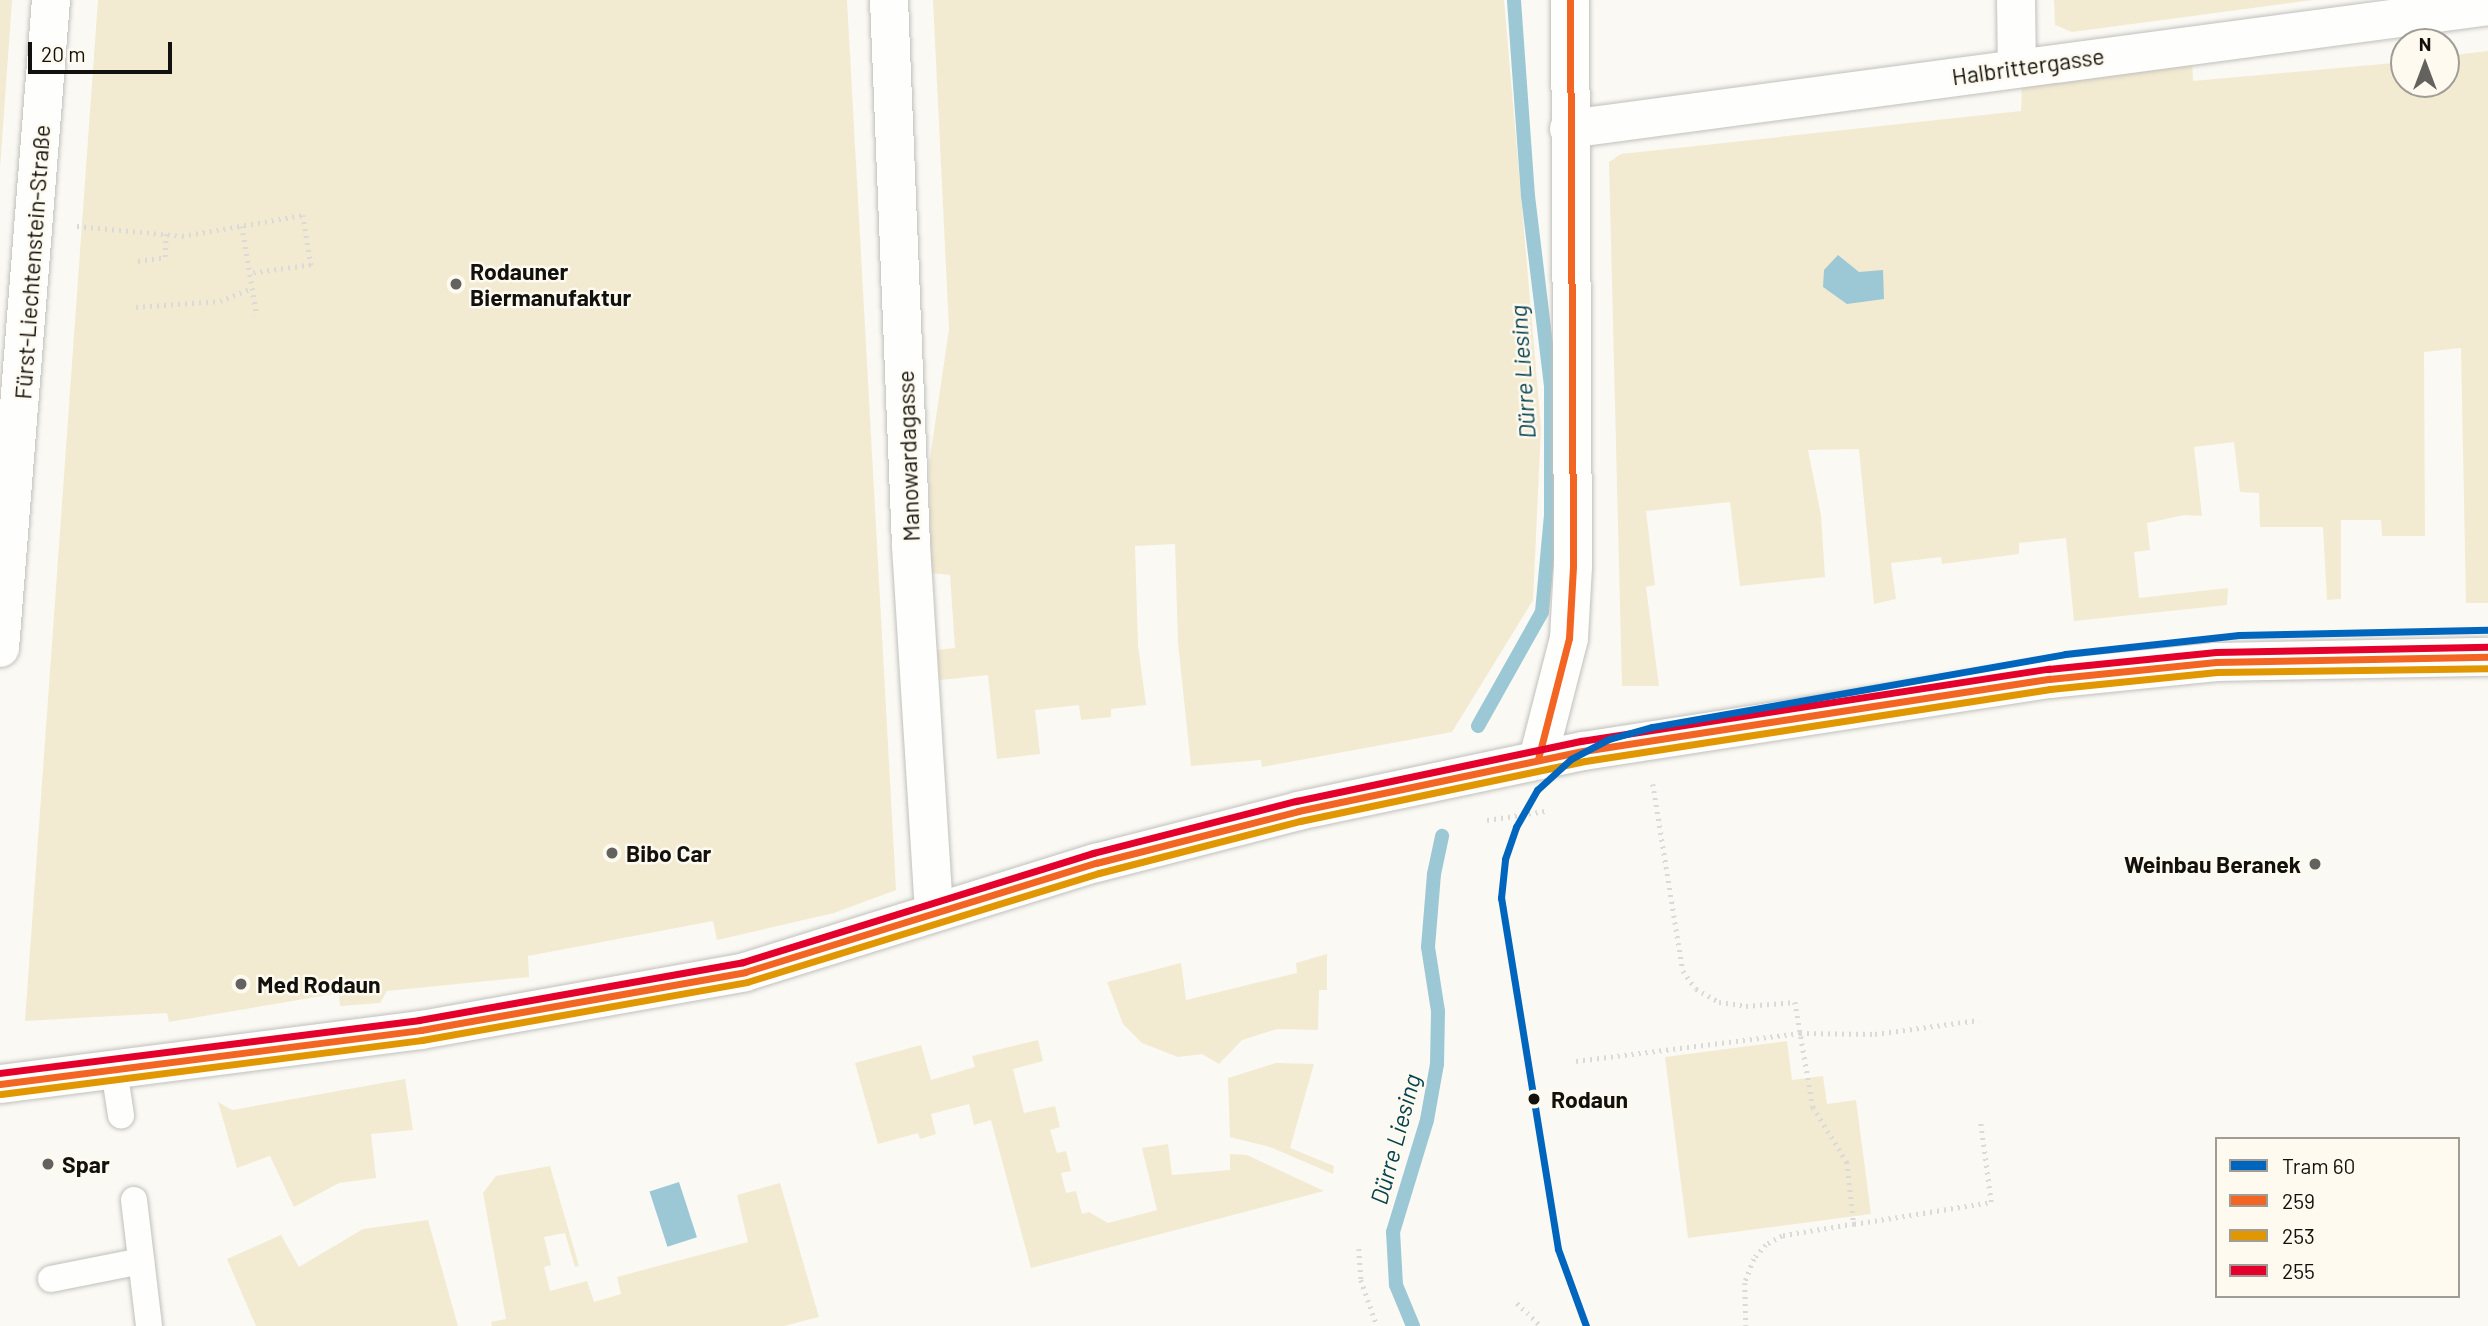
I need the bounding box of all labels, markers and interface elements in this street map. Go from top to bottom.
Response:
scale bar [32,28,175,72]
north arrow [2390,28,2460,98]
text: N [2419,32,2431,55]
text: 20 m [41,41,86,66]
street label: Halbrittergasse [1950,42,2106,90]
street label: Fürst-Liechtenstein-Straße [9,124,55,400]
place label: Rodauner Biermanufaktur [470,257,631,311]
marker: Rodauner Biermanufaktur [448,276,464,292]
water label: Dürre Liesing [1503,304,1541,440]
street label: Manowardagasse [891,370,925,542]
place label: Bibo Car [626,839,711,867]
marker: Bibo Car [604,845,620,861]
place label: Weinbau Beranek [2124,850,2301,878]
marker: Weinbau Beranek [2307,856,2323,872]
place label: Med Rodaun [257,970,381,998]
marker: Med Rodaun [231,974,251,994]
water label: Dürre Liesing [1364,1071,1426,1207]
place label: Rodaun [1551,1085,1628,1113]
marker: Rodaun [1523,1088,1545,1110]
legend [2215,1137,2460,1298]
place label: Spar [62,1150,110,1178]
text: Tram 60 [2282,1153,2355,1178]
marker: Spar [40,1156,56,1172]
text: 259 [2282,1188,2315,1213]
text: 253 [2282,1223,2315,1248]
text: 255 [2282,1258,2315,1283]

